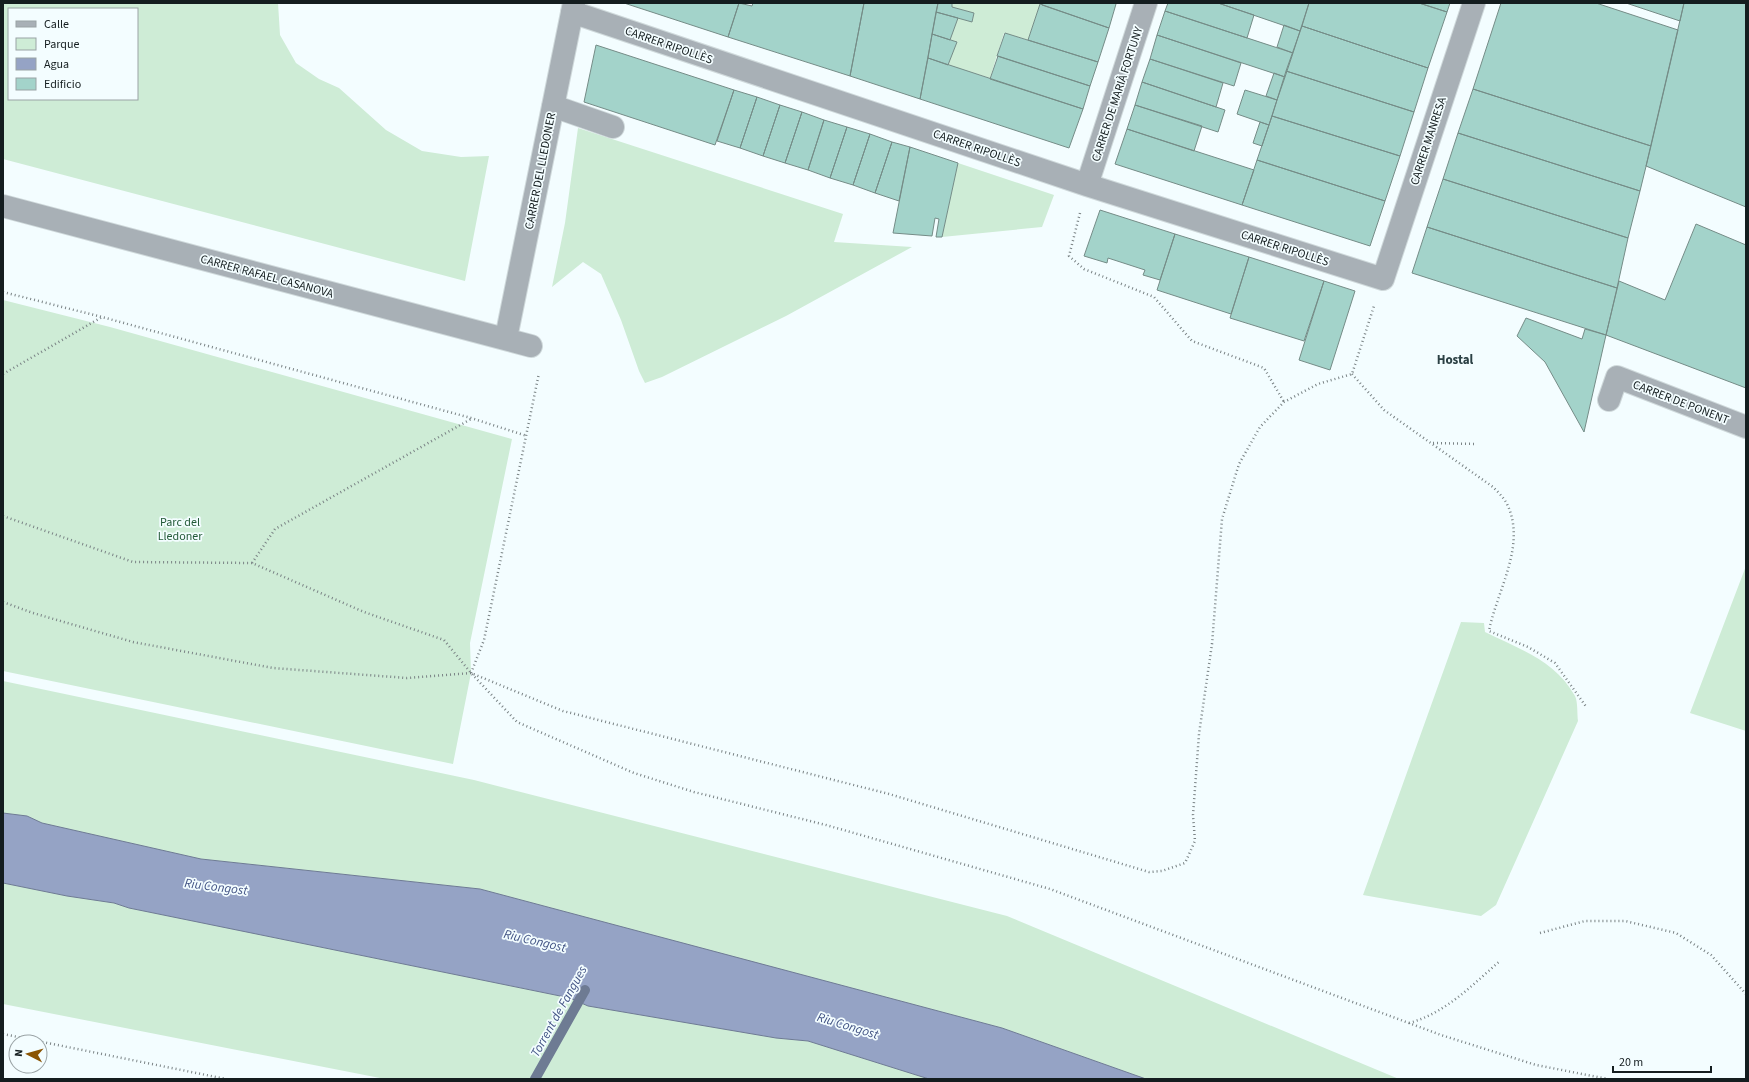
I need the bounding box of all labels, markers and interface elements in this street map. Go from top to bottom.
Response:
legend [8,8,138,100]
text: Calle [44,16,69,33]
street label: CARRER RIPOLLÈS [623,23,715,68]
street label: CARRER DE MARIÀ FORTUNY [1088,24,1147,164]
text: Parque [44,36,80,53]
text: Agua [44,56,69,73]
text: Edificio [44,76,81,93]
street label: CARRER MANRESA [1406,94,1451,187]
street label: CARRER DEL LLEDONER [521,111,560,231]
street label: CARRER RIPOLLÈS [931,126,1023,171]
street label: CARRER RIPOLLÈS [1239,226,1331,271]
street label: CARRER RAFAEL CASANOVA [199,251,336,303]
district label: Hostal [1437,351,1474,369]
street label: CARRER DE PONENT [1630,376,1732,429]
park label: Parc del Lledoner [158,514,203,545]
water label: Riu Congost [183,874,249,900]
water label: Riu Congost [502,925,568,957]
water label: Torrent de Fangues [526,963,591,1060]
water label: Riu Congost [815,1008,881,1044]
north arrow [8,1034,48,1074]
scale bar [1613,1048,1711,1074]
text: N [11,1049,26,1057]
text: 20 m [1619,1054,1643,1071]

